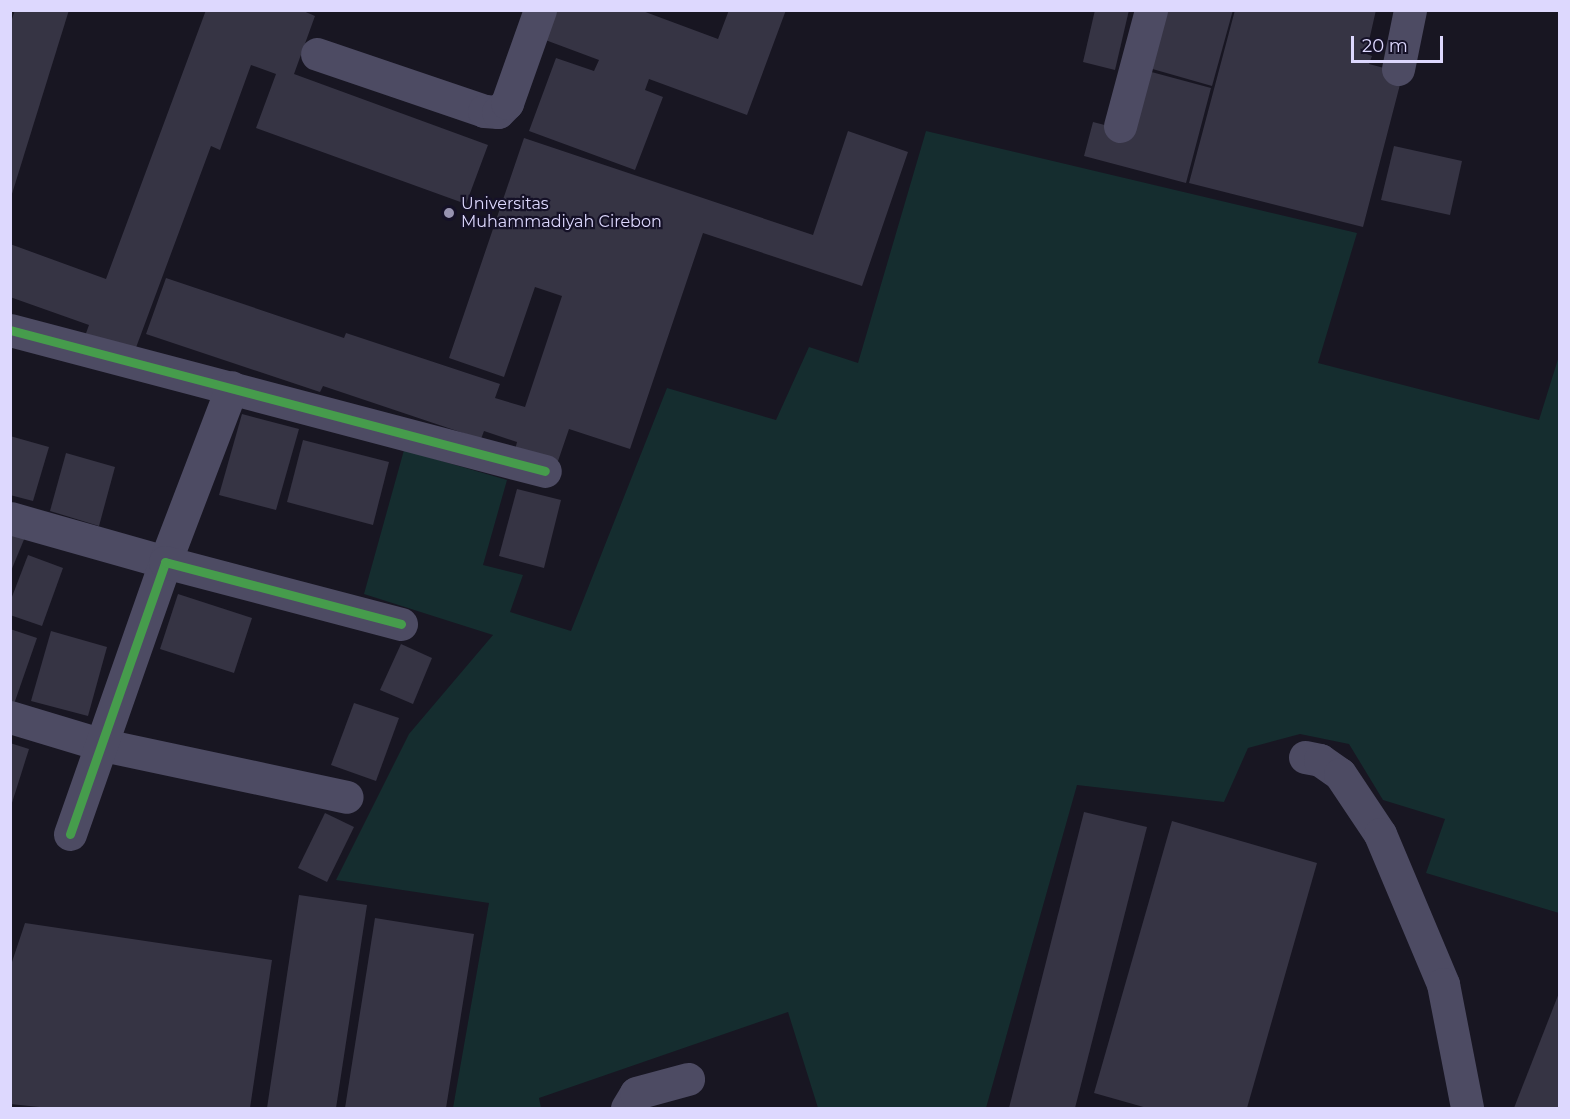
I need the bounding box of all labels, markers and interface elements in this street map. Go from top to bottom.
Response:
scale bar [1354,24,1446,62]
text: 20 m [1362,35,1408,57]
place label: Universitas Muhammadiyah Cirebon [461,194,662,232]
marker: Universitas Muhammadiyah Cirebon [442,206,456,220]

